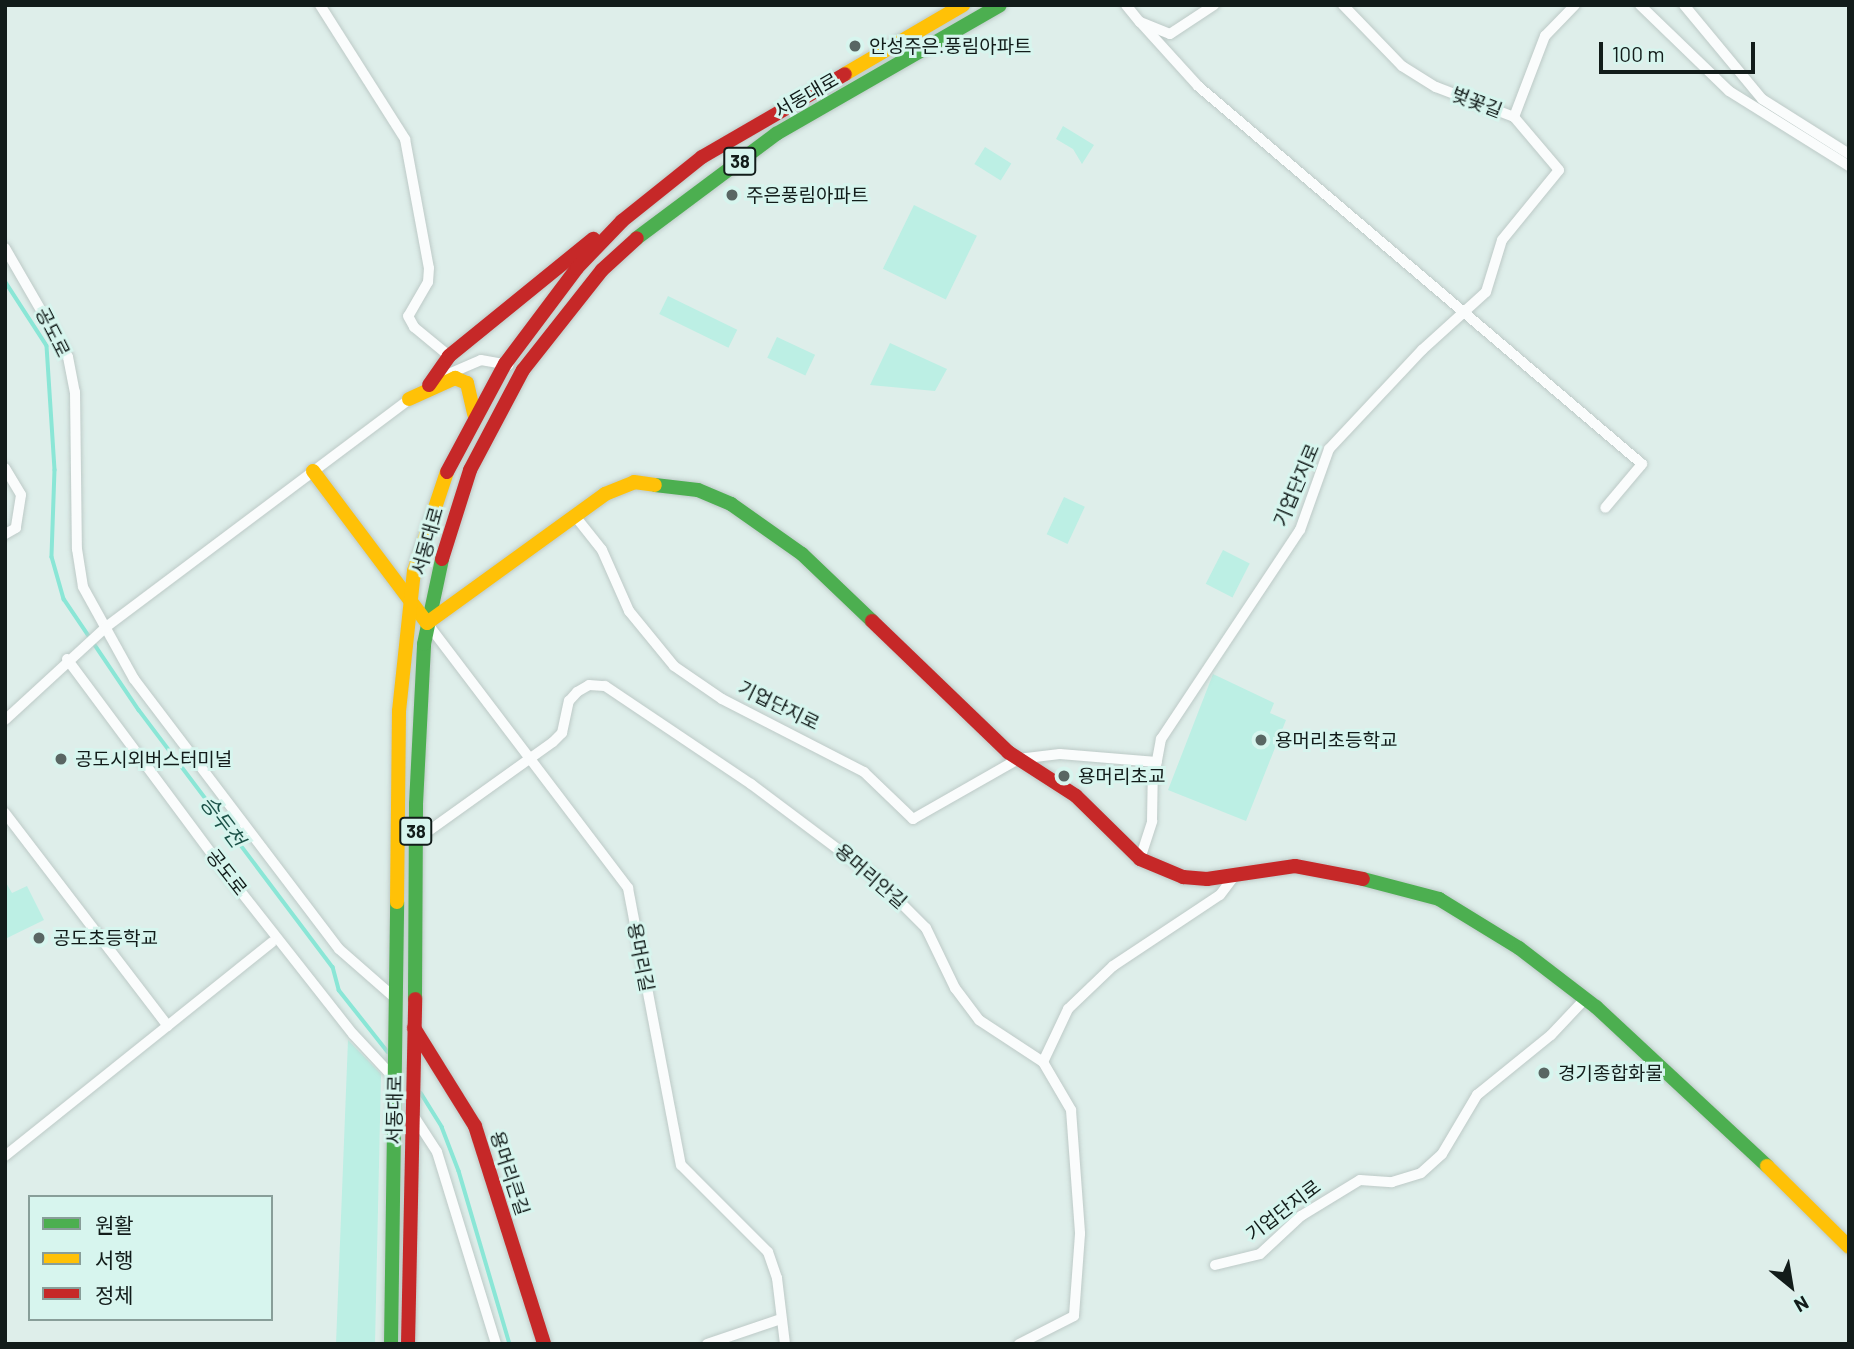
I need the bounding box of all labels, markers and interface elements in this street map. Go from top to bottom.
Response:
scale bar [1602,28,1758,72]
place label: 안성주은.풍림아파트 [869,35,1032,57]
marker: 안성주은.풍림아파트 [847,38,863,54]
text: 100 m [1612,41,1665,66]
street label: 서동대로 [770,68,842,122]
street label: 벚꽃길 [1448,82,1506,122]
road number: 38 [722,146,758,176]
place label: 주은풍림아파트 [746,184,868,206]
marker: 주은풍림아파트 [724,187,740,203]
street label: 공도로 [31,303,75,361]
street label: 기업단지로 [1268,440,1324,530]
street label: 서동대로 [406,504,448,578]
street label: 기업단지로 [735,676,823,734]
place label: 용머리초등학교 [1275,729,1397,751]
marker: 용머리초등학교 [1253,732,1269,748]
place label: 공도시외버스터미널 [75,748,232,770]
marker: 공도시외버스터미널 [53,751,69,767]
place label: 용머리초교 [1078,765,1165,787]
marker: 용머리초교 [1056,768,1072,784]
water label: 승두천 [195,790,251,852]
road number: 38 [398,816,434,846]
street label: 용머리안길 [831,839,911,913]
street label: 공도로 [202,844,252,900]
street label: 용머리길 [623,921,659,993]
place label: 공도초등학교 [53,927,158,949]
marker: 공도초등학교 [31,930,47,946]
place label: 경기종합화물 [1558,1062,1663,1084]
marker: 경기종합화물 [1536,1065,1552,1081]
street label: 서동대로 [382,1075,406,1145]
street label: 용머리큰길 [486,1128,534,1218]
street label: 기업단지로 [1241,1175,1325,1245]
legend [28,1195,273,1321]
text: 원활 [95,1212,134,1237]
text: 서행 [95,1247,134,1272]
north arrow [1756,1251,1826,1321]
text: 정체 [95,1282,134,1307]
text: N [1791,1291,1813,1318]

